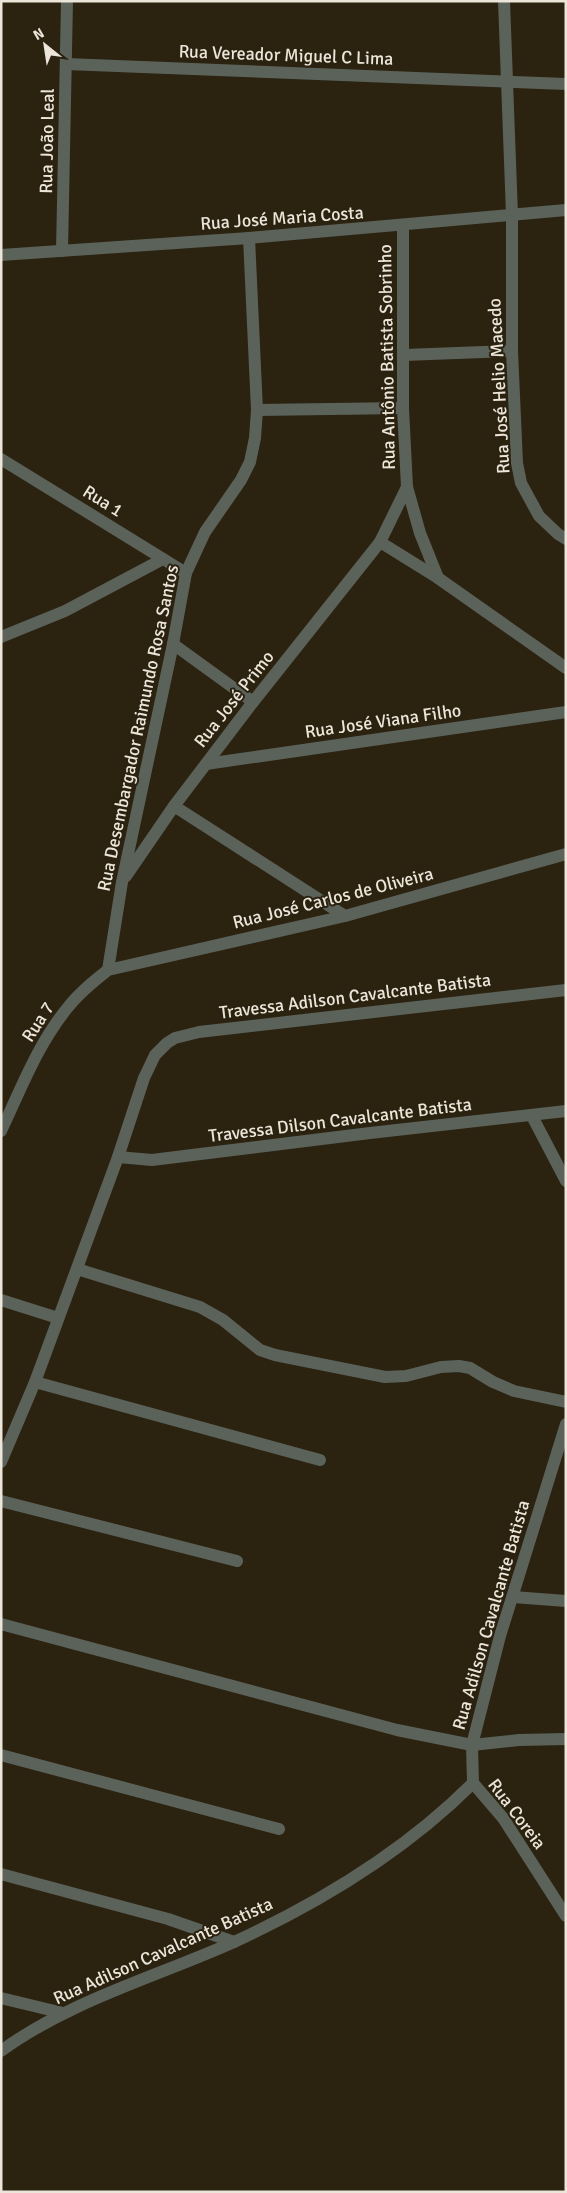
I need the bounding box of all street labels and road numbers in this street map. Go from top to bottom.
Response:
street label: Rua Vereador Miguel C Lima [178,40,394,70]
street label: Rua João Leal [35,88,59,194]
street label: Rua José Maria Costa [200,201,364,235]
street label: Rua Antônio Batista Sobrinho [374,244,400,470]
street label: Rua José Helio Macedo [483,298,515,474]
street label: Rua 1 [79,480,127,522]
street label: Rua Desembargador Raimundo Rosa Santos [93,563,183,893]
street label: Rua José Primo [189,646,279,752]
street label: Rua José Viana Filho [303,699,463,743]
street label: Rua José Carlos de Oliveira [230,862,436,934]
street label: Travessa Adilson Cavalcante Batista [218,968,492,1024]
street label: Rua 7 [17,998,59,1046]
street label: Travessa Dilson Cavalcante Batista [207,1093,473,1147]
street label: Rua Adilson Cavalcante Batista [448,1498,534,1732]
street label: Rua Coreia [483,1774,551,1854]
street label: Rua Adilson Cavalcante Batista [50,1893,276,2009]

